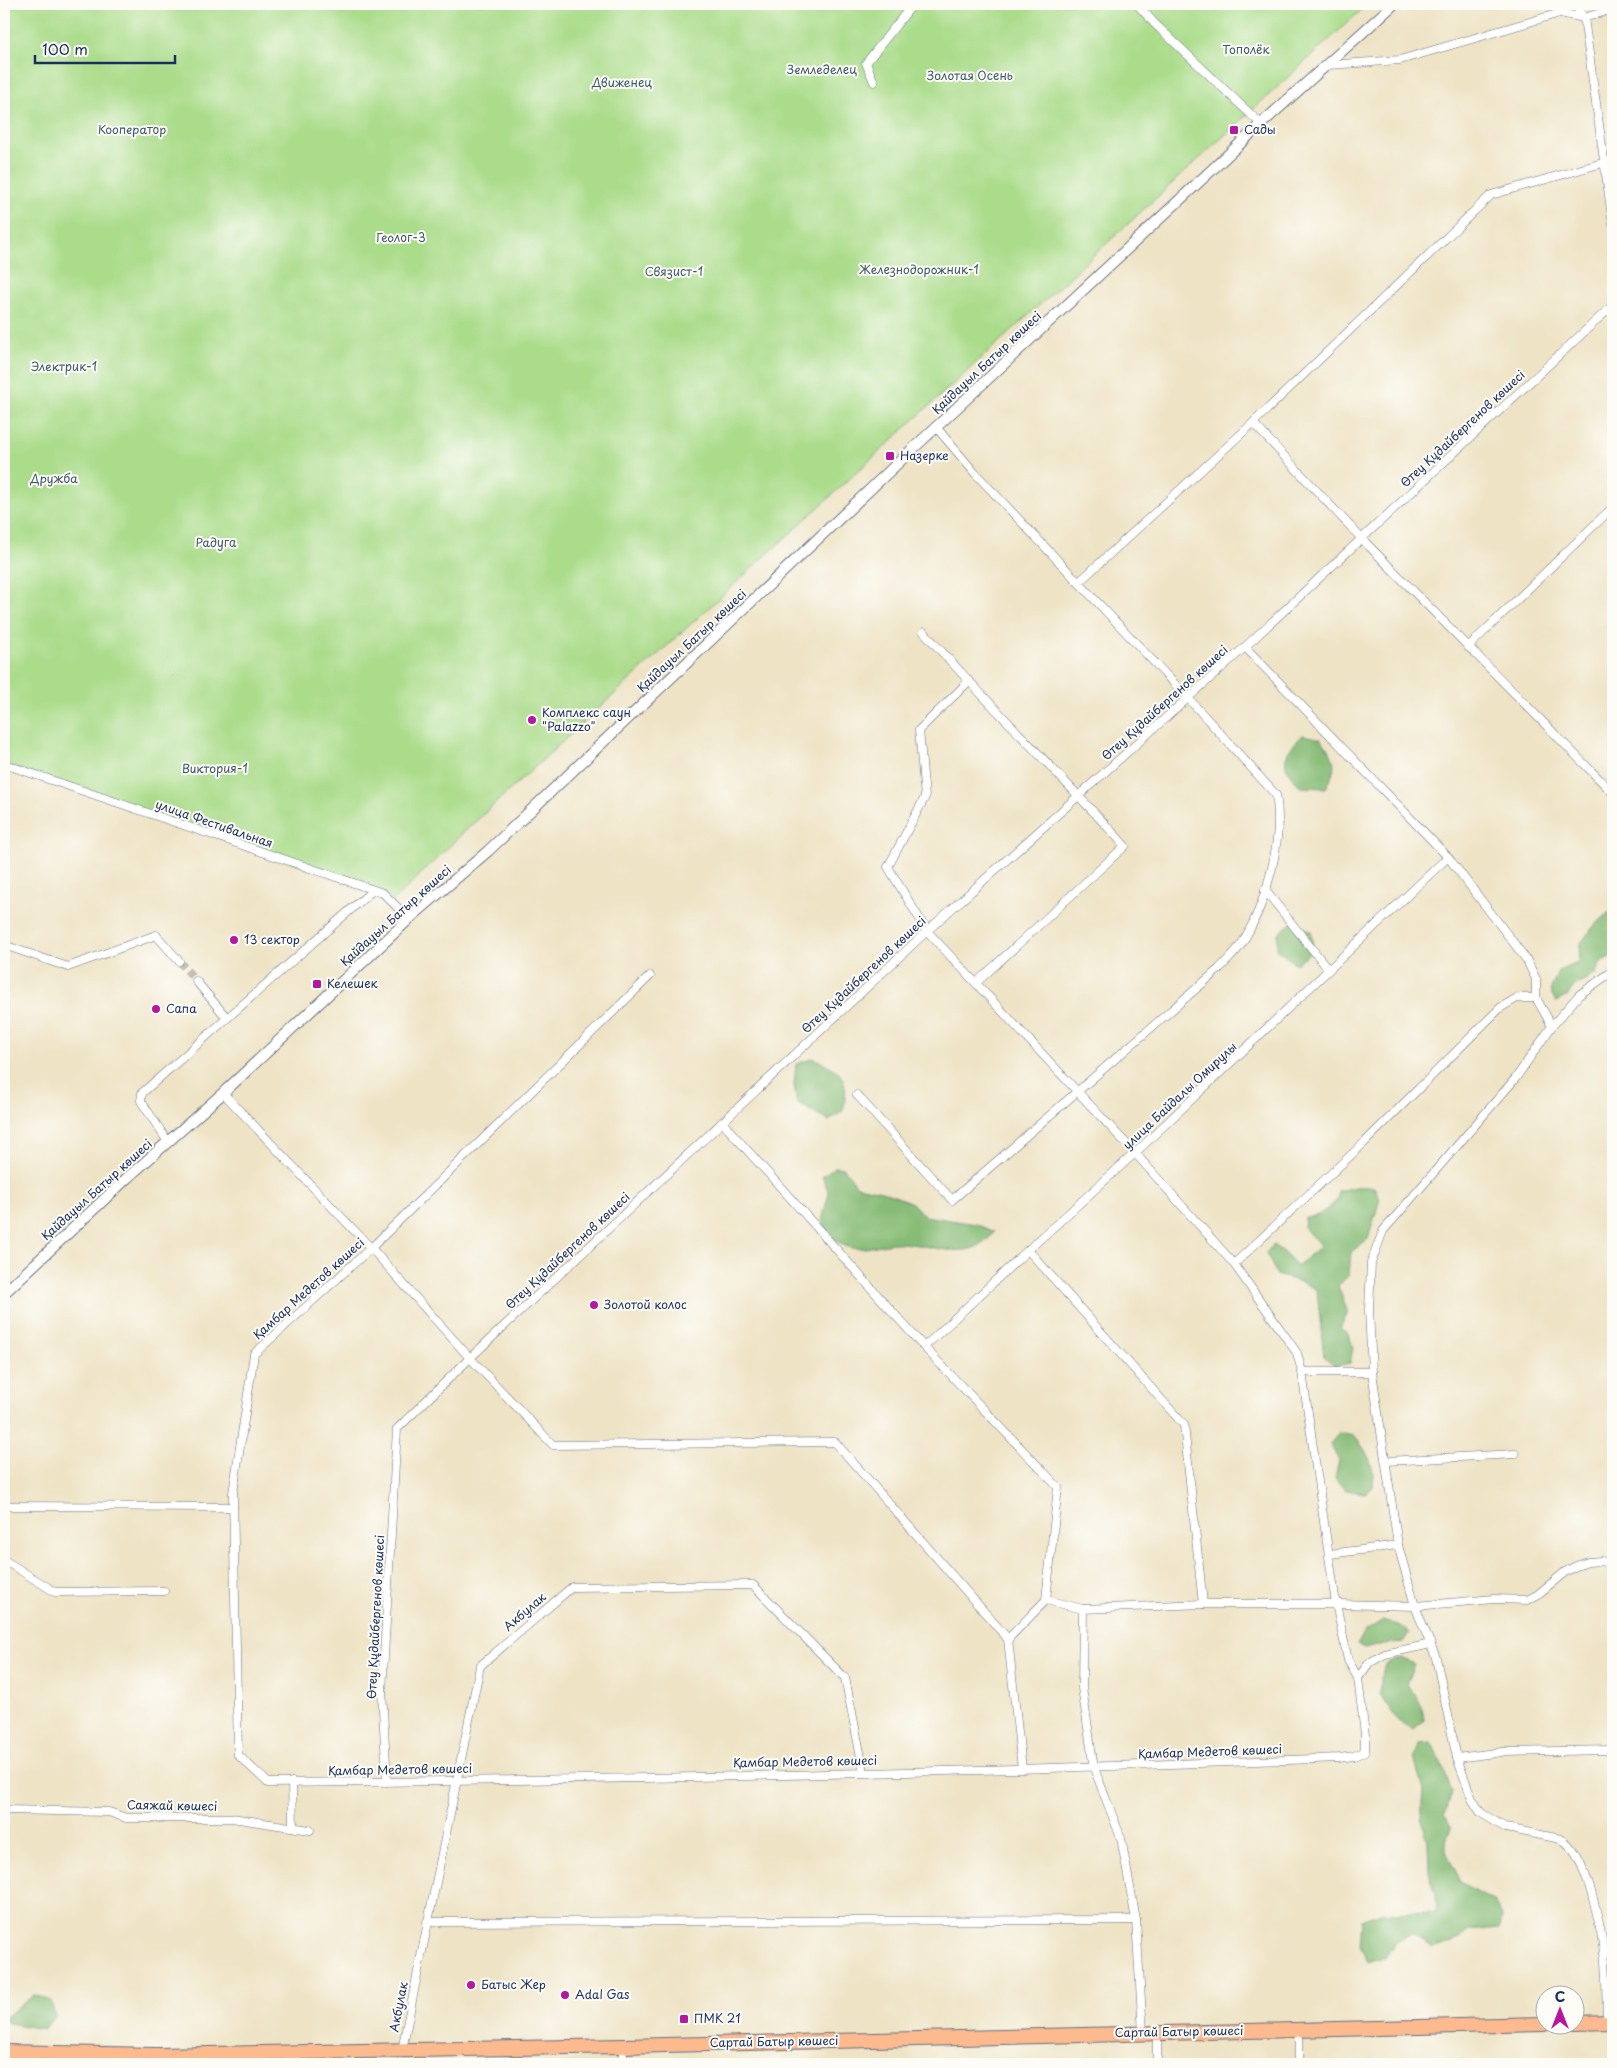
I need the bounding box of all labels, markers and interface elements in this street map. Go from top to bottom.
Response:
scale bar [35,32,175,64]
text: 100 m [42,37,88,60]
park label: Тополёк [1222,40,1270,58]
park label: Земледелец [787,60,857,78]
park label: Золотая Осень [927,66,1013,84]
park label: Движенец [591,73,652,91]
park label: Кооператор [98,120,166,138]
place label: Сады [1244,120,1276,138]
marker: Сады [1228,124,1240,136]
park label: Геолог-3 [376,228,426,246]
park label: Железнодорожник-1 [859,260,979,278]
park label: Связист-1 [645,262,703,280]
street label: Қайдауыл Батыр көшесі [928,307,1045,418]
park label: Электрик-1 [31,357,97,375]
street label: Өтеу Құдайбергенов көшесі [1396,366,1529,491]
place label: Назерке [900,446,949,464]
marker: Назерке [884,450,896,462]
park label: Дружба [29,469,78,487]
park label: Радуга [195,533,237,551]
street label: Қайдауыл Батыр көшесі [633,585,750,696]
street label: Өтеу Құдайбергенов көшесі [1097,641,1231,764]
place label: Комплекс саун "Palazzo" [542,703,631,735]
marker: Комплекс саун "Palazzo" [526,714,538,726]
park label: Виктория-1 [182,759,248,777]
street label: улица Фестивальная [153,794,275,852]
street label: Қайдауыл Батыр көшесі [336,860,455,970]
street label: Өтеу Құдайбергенов көшесі [797,912,930,1037]
place label: 13 сектор [244,930,300,948]
marker: 13 сектор [228,934,240,946]
place label: Келешек [327,974,379,992]
marker: Келешек [311,978,323,990]
place label: Сапа [166,999,197,1017]
marker: Сапа [150,1003,162,1015]
street label: улица Байдалы Омирулы [1118,1037,1240,1153]
street label: Қайдауыл Батыр көшесі [37,1134,156,1244]
street label: Өтеу Құдайбергенов көшесі [501,1188,634,1313]
street label: Қамбар Медетов көшесі [249,1233,368,1343]
place label: Золотой колос [604,1295,687,1313]
marker: Золотой колос [588,1299,600,1311]
street label: Өтеу Құдайбергенов көшесі [362,1534,388,1700]
street label: Акбулак [499,1587,550,1635]
street label: Қамбар Медетов көшесі [1138,1739,1282,1763]
street label: Қамбар Медетов көшесі [733,1751,877,1771]
street label: Қамбар Медетов көшесі [328,1759,472,1779]
street label: Саяжай көшесі [127,1795,217,1815]
place label: Батыс Жер [481,1975,546,1993]
street label: Акбулак [384,1979,412,2034]
marker: Батыс Жер [465,1979,477,1991]
place label: Adal Gas [575,1985,630,2003]
north arrow [1534,1986,1584,2036]
text: С [1555,1986,1565,2007]
marker: Adal Gas [559,1989,571,2001]
place label: ПМК 21 [694,2009,741,2027]
marker: ПМК 21 [678,2013,690,2025]
street label: Сартай Батыр көшесі [1114,2021,1243,2041]
street label: Сартай Батыр көшесі [709,2031,838,2051]

